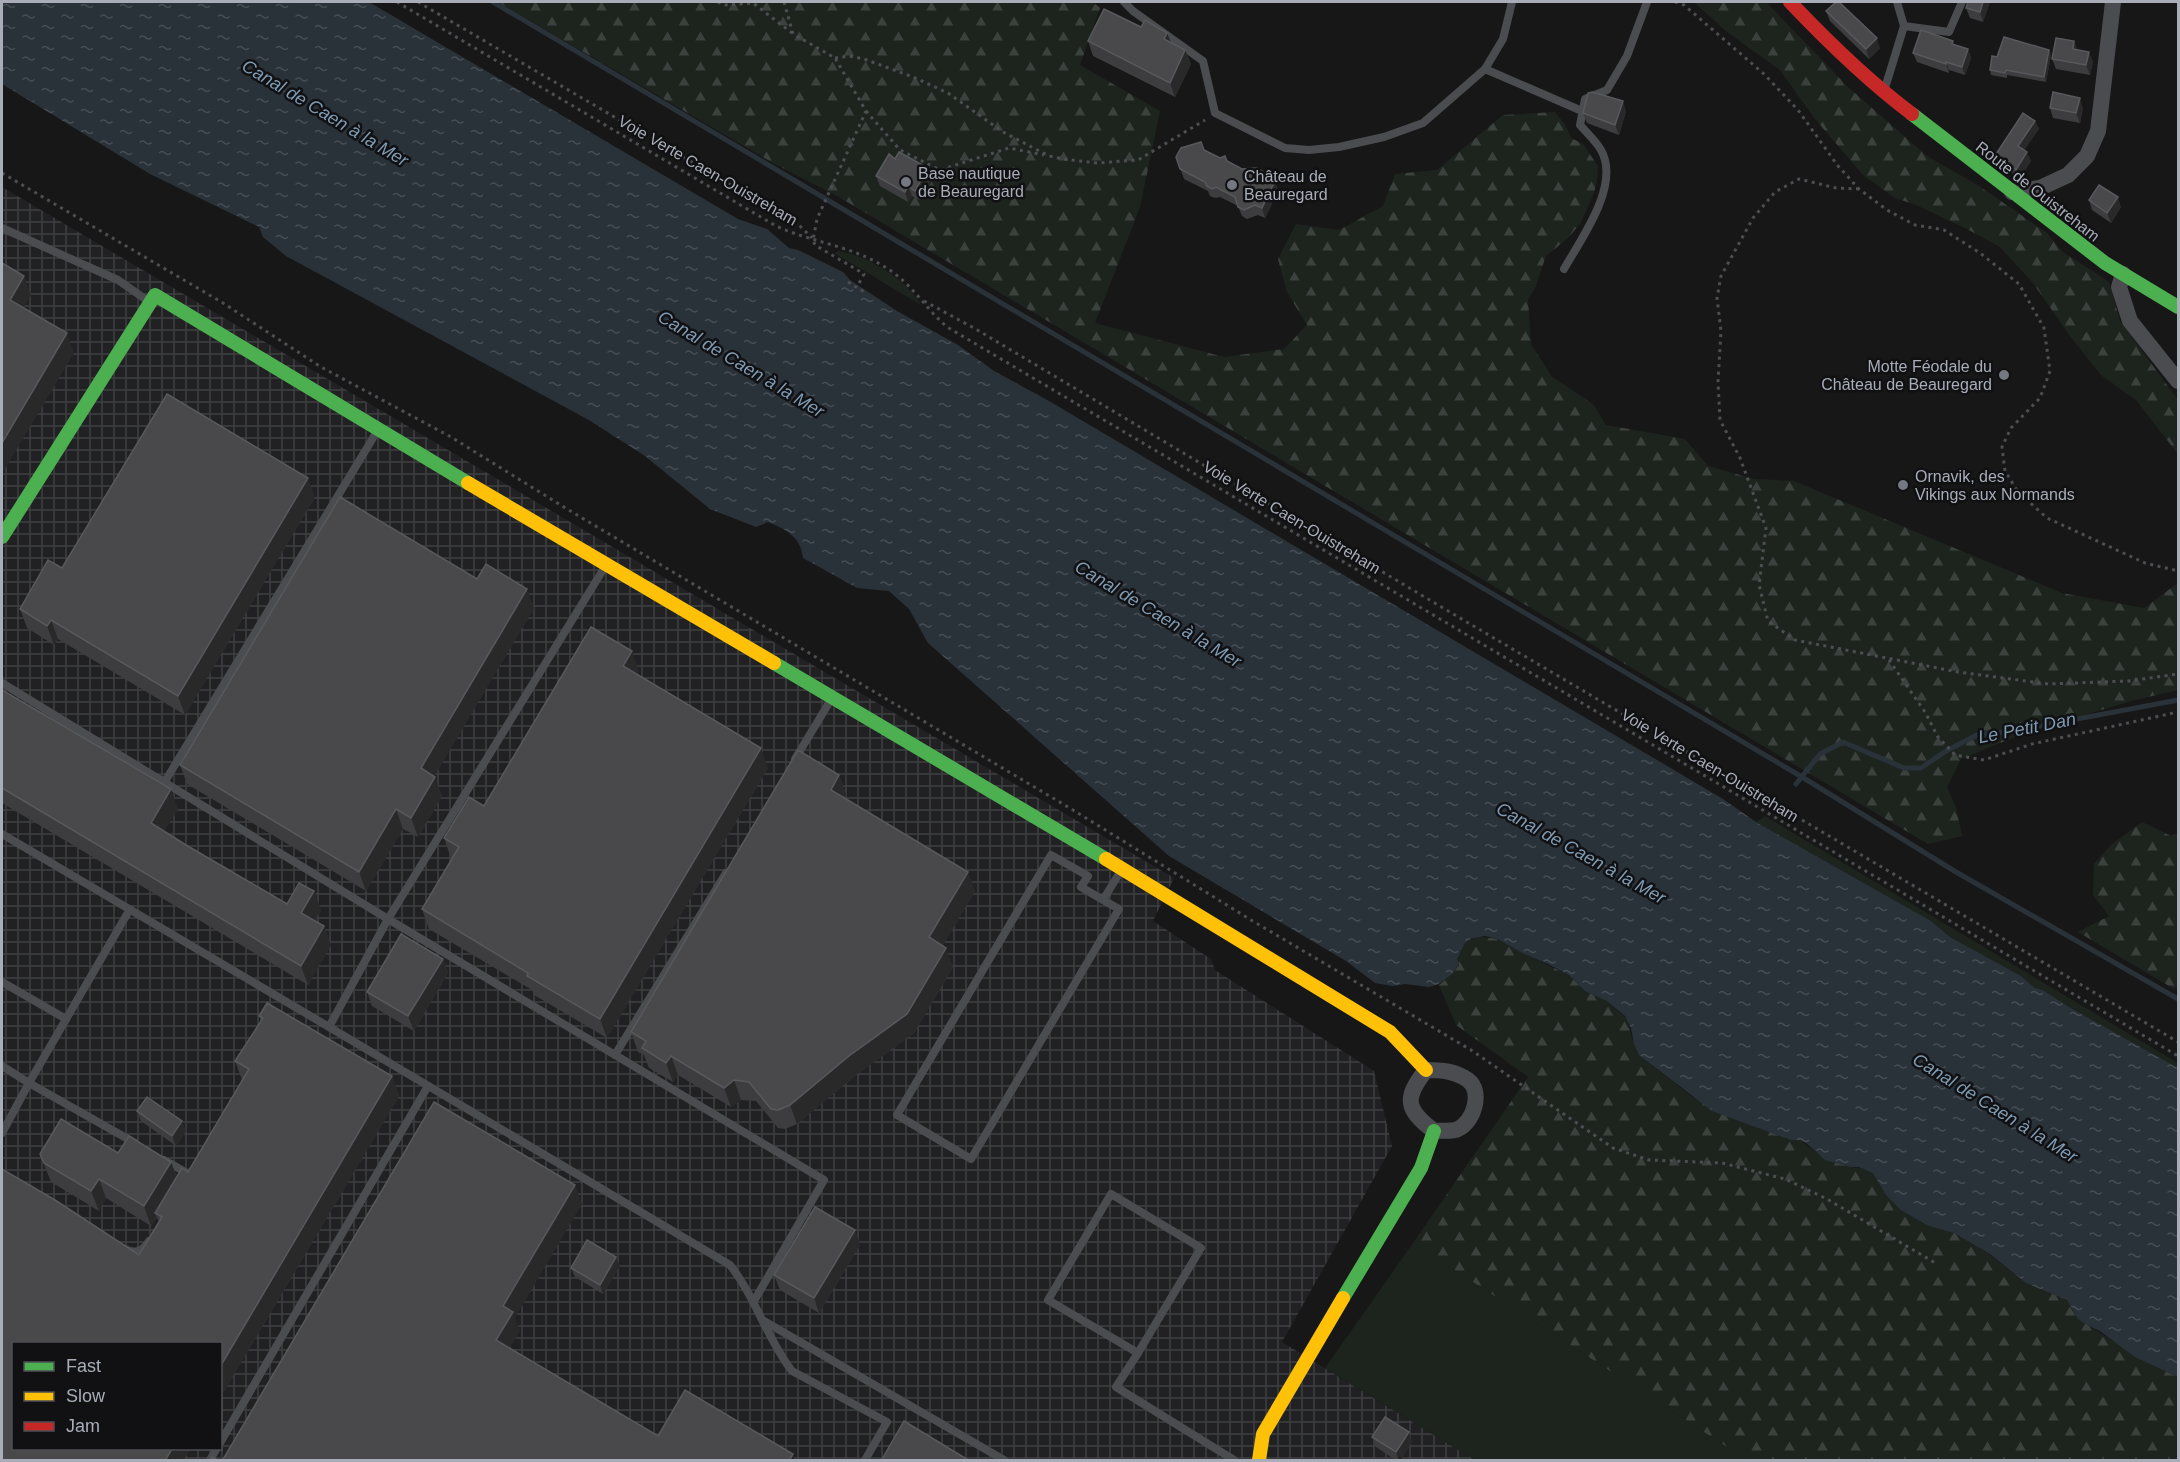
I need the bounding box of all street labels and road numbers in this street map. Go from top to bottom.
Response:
street label: Voie Verte Caen-Ouistreham [615,112,800,229]
street label: Route de Ouistreham [1973,138,2103,245]
street label: Voie Verte Caen-Ouistreham [1200,458,1383,577]
street label: Voie Verte Caen-Ouistreham [1618,706,1801,825]

